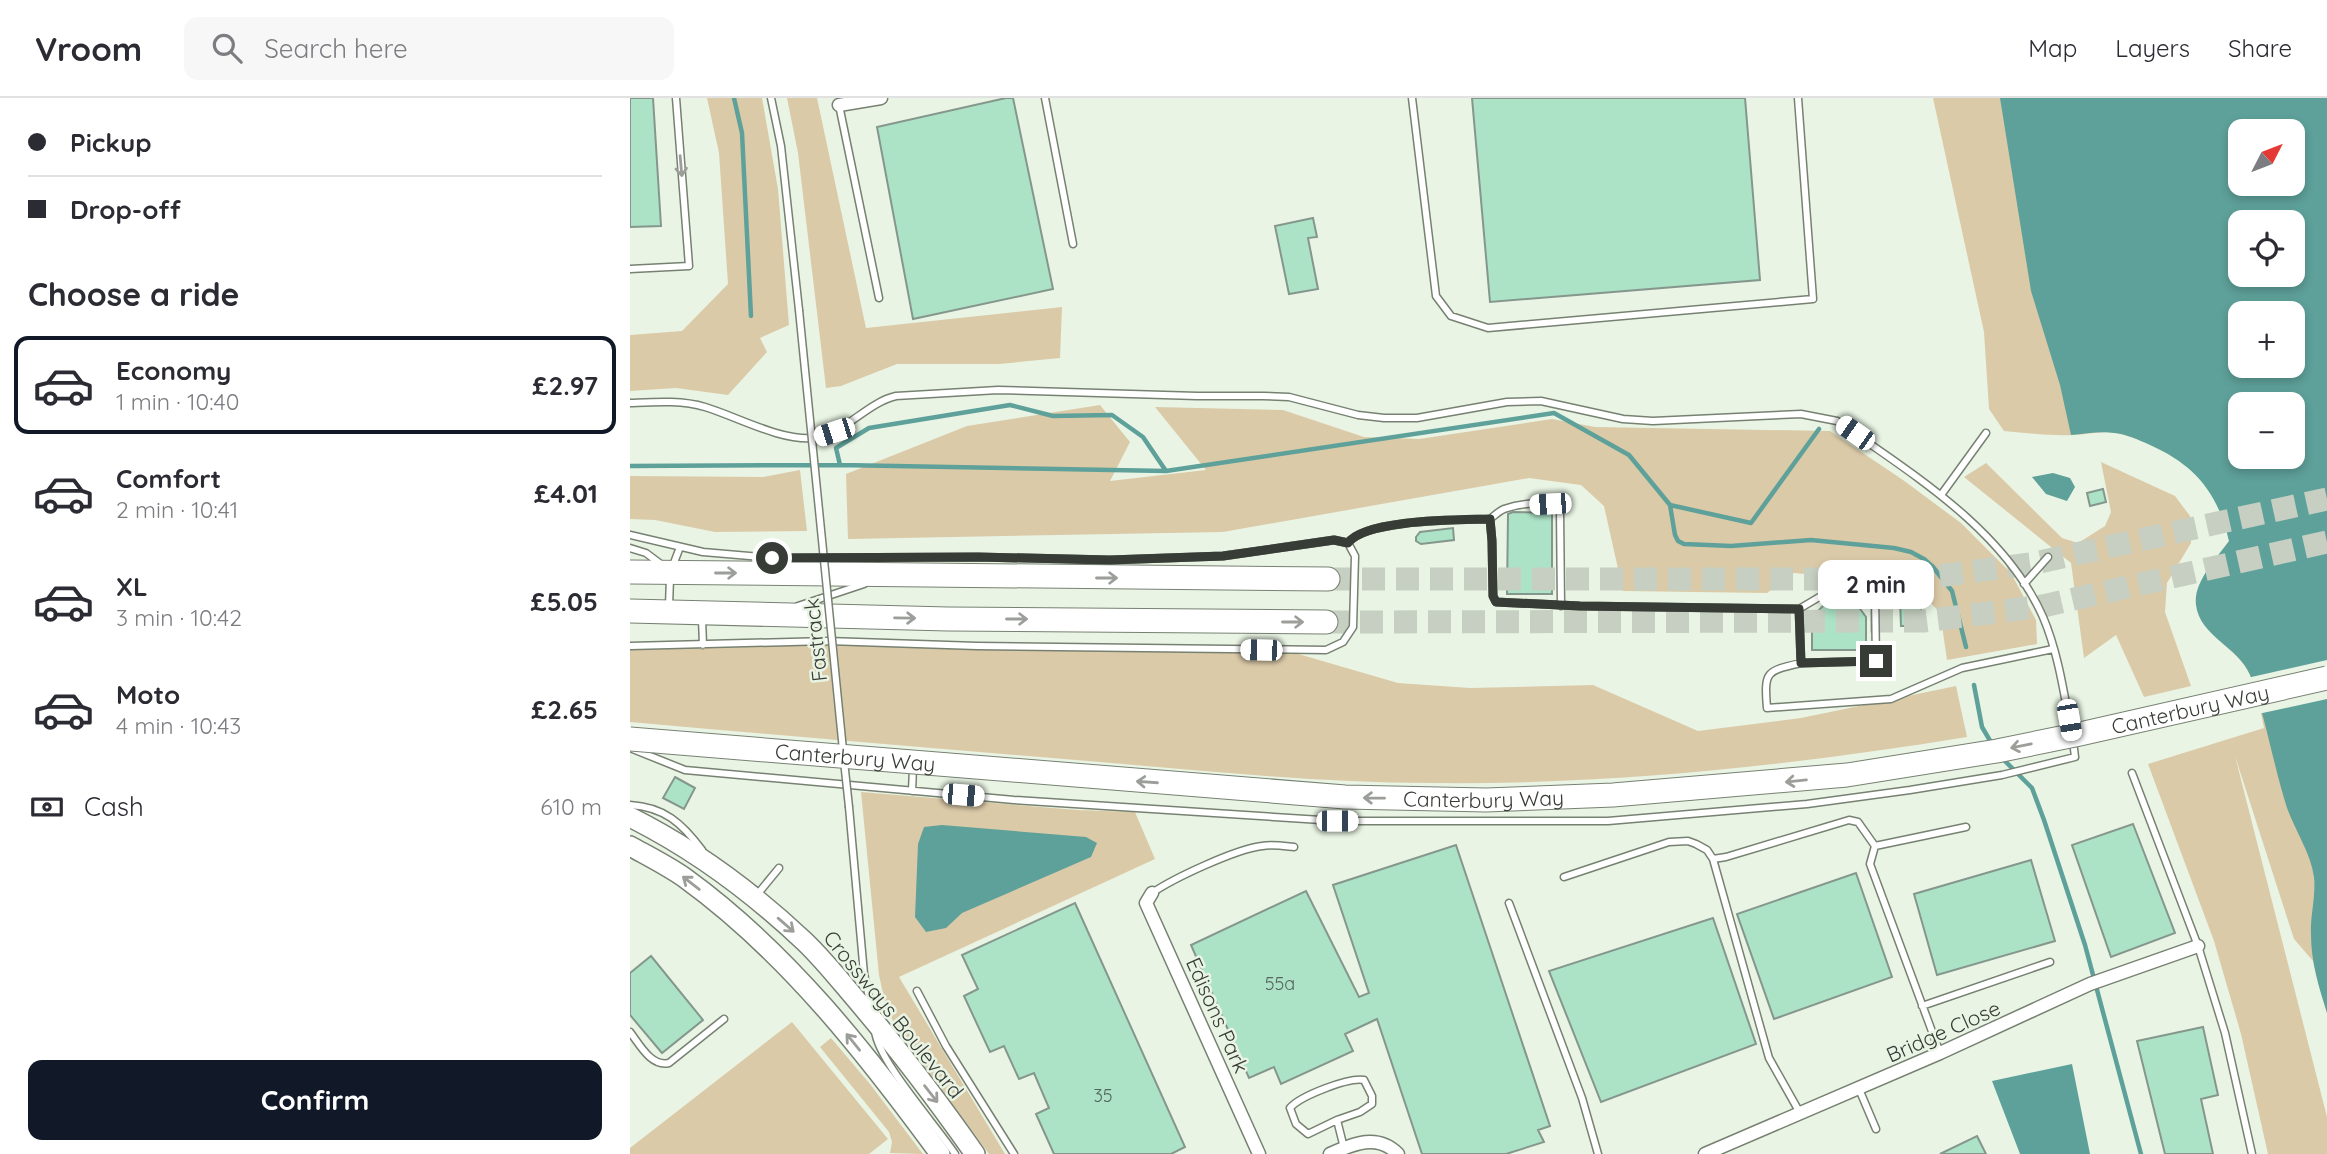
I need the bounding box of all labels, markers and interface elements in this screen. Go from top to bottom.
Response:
search box [184,17,674,80]
text: Vroom [35,28,142,69]
icon: search [208,29,246,67]
text: Search here [264,32,408,65]
text: Map [2028,33,2077,63]
text: Layers [2115,33,2190,63]
text: Share [2228,33,2292,63]
north arrow [2228,119,2305,196]
map controls [2228,119,2305,469]
text: Pickup [70,126,152,159]
one-way arrow [675,154,688,177]
text: Drop-off [70,193,181,226]
button: locate [2228,210,2305,287]
text: Choose a ride [28,274,240,314]
button: + [2228,301,2305,378]
icon: car [32,354,95,417]
text: Economy [116,354,231,387]
text: £2.97 [532,369,598,402]
text: 1 min · 10:40 [116,387,239,416]
button: − [2228,392,2305,469]
car [1832,412,1879,454]
car [811,416,858,448]
icon: car [32,462,95,525]
text: Comfort [116,462,221,495]
text: £4.01 [534,477,598,510]
car [1529,492,1572,516]
text: 2 min · 10:41 [116,495,238,524]
route start [756,542,788,574]
callout: 2 min [1818,560,1934,608]
one-way arrow [714,566,737,580]
icon: car [32,570,95,633]
text: XL [116,570,148,603]
text: 2 min [1846,570,1906,599]
one-way arrow [1095,571,1118,585]
text: £5.05 [530,585,598,618]
street label: Fastrack [798,597,832,683]
text: 3 min · 10:42 [116,603,242,632]
one-way arrow [893,611,916,625]
one-way arrow [1005,613,1028,626]
one-way arrow [1281,615,1304,629]
car [1240,639,1283,661]
route end [1860,645,1892,677]
icon: car [32,678,95,741]
text: Moto [116,678,180,711]
street label: Canterbury Way [2109,679,2272,739]
text: £2.65 [531,693,598,726]
car [2056,697,2083,743]
text: 4 min · 10:43 [116,711,241,740]
street label: Canterbury Way [774,738,936,777]
one-way arrow [2010,740,2033,753]
one-way arrow [1786,774,1808,787]
one-way arrow [1136,775,1159,788]
car [942,783,985,807]
street label: Canterbury Way [1403,784,1564,813]
icon: cash [28,788,66,826]
text: Cash [84,790,144,823]
one-way arrow [1362,791,1385,804]
text: 610 m [540,792,602,821]
car [1317,811,1359,832]
one-way arrow [682,876,701,891]
one-way arrow [777,917,795,933]
street label: Crossways Boulevard [818,925,970,1103]
street label: Edisons Park [1181,953,1255,1077]
house number: 55a [1265,972,1295,995]
street label: Bridge Close [1882,994,2004,1068]
one-way arrow [845,1034,861,1052]
button: Confirm [28,1060,602,1140]
one-way arrow [924,1084,939,1102]
house number: 35 [1093,1084,1113,1107]

